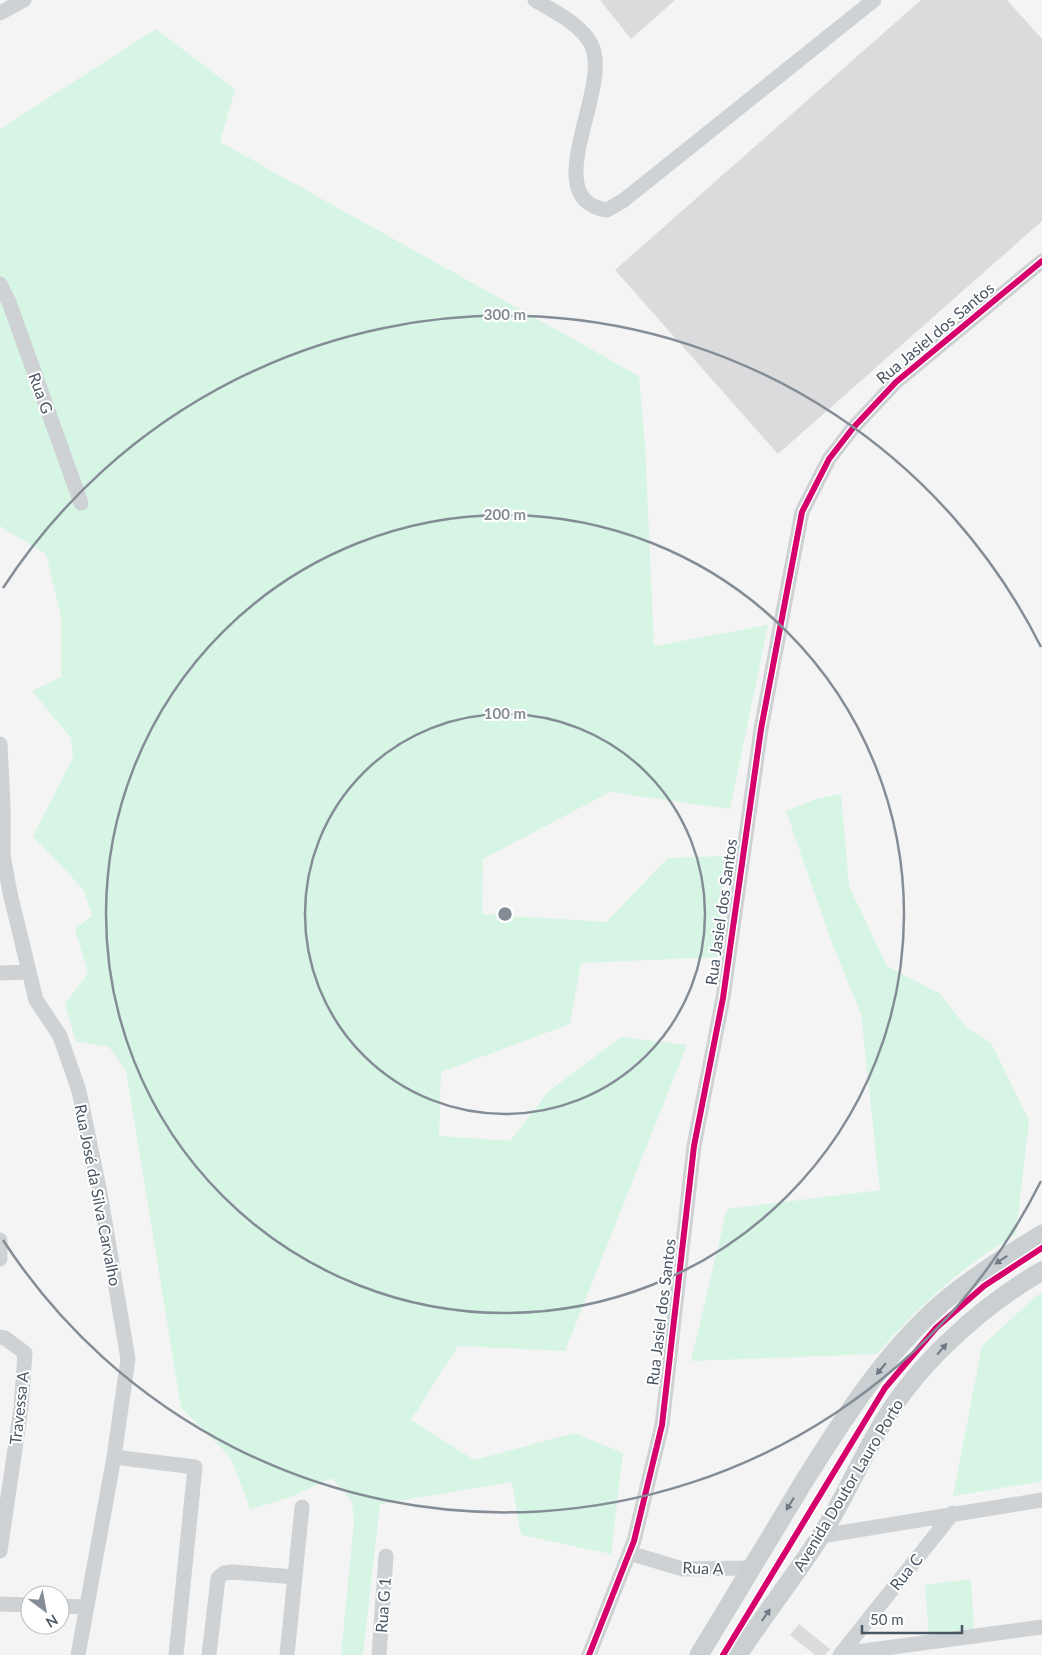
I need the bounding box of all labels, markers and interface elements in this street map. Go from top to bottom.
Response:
street label: Rua Jasiel dos Santos [872,278,997,387]
text: 300 m [484,305,526,323]
street label: Rua G [25,370,58,416]
text: 200 m [484,505,526,523]
text: 100 m [484,704,526,722]
street label: Rua Jasiel dos Santos [701,837,740,986]
centre of rings [496,905,514,923]
street label: Rua José da Silva Carvalho [72,1102,125,1287]
street label: Rua Jasiel dos Santos [642,1237,679,1386]
one-way arrow [994,1255,1007,1265]
one-way arrow [936,1344,948,1356]
one-way arrow [876,1363,887,1376]
street label: Travessa A [5,1370,32,1446]
street label: Avenida Doutor Lauro Porto [789,1395,907,1574]
one-way arrow [786,1497,795,1510]
street label: Rua C [885,1549,926,1594]
street label: Rua A [682,1557,724,1578]
street label: Rua G 1 [371,1577,394,1633]
north arrow [20,1585,70,1635]
scale bar [862,1602,962,1634]
one-way arrow [761,1608,771,1622]
text: 50 m [870,1610,904,1628]
text: N [43,1611,61,1632]

